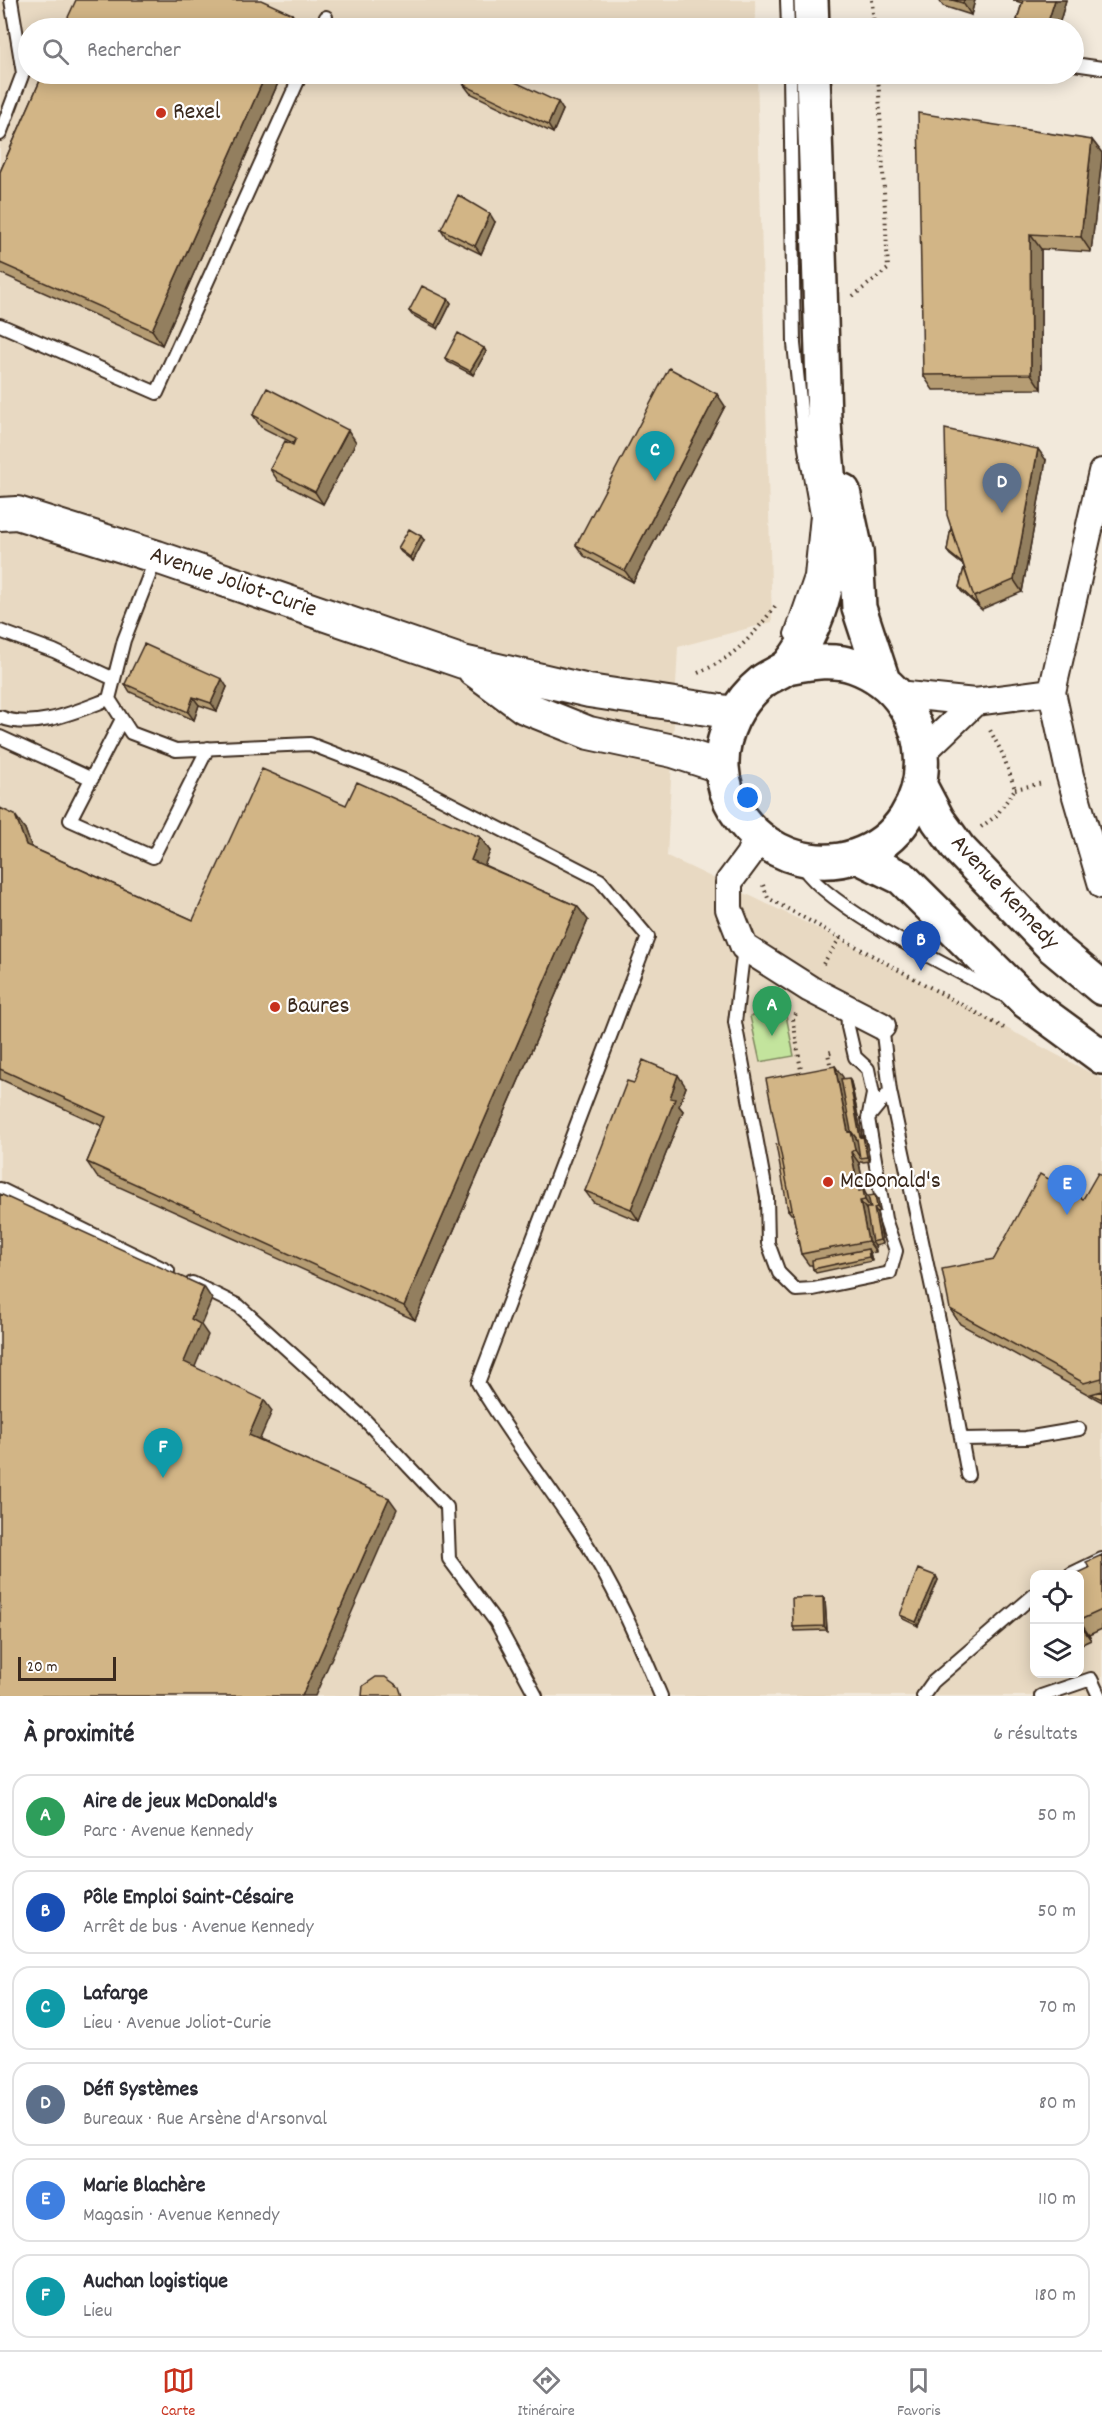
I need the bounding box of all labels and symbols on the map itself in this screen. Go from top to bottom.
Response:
place label: Rexel [173,96,221,130]
marker: Rexel [154,106,168,120]
pin: C [636,432,674,481]
pin: D [982,464,1022,513]
street label: Avenue Joliot-Curie [145,539,321,627]
your location [733,783,762,812]
street label: Avenue Kennedy [942,828,1067,959]
pin: B [902,922,940,971]
pin: A [752,986,792,1036]
place label: Baures [287,990,350,1024]
marker: Baures [268,1000,282,1014]
place label: McDonald's [840,1165,941,1199]
pin: E [1048,1166,1086,1215]
marker: McDonald's [821,1175,835,1189]
pin: F [144,1428,182,1478]
scale bar [18,1654,116,1682]

